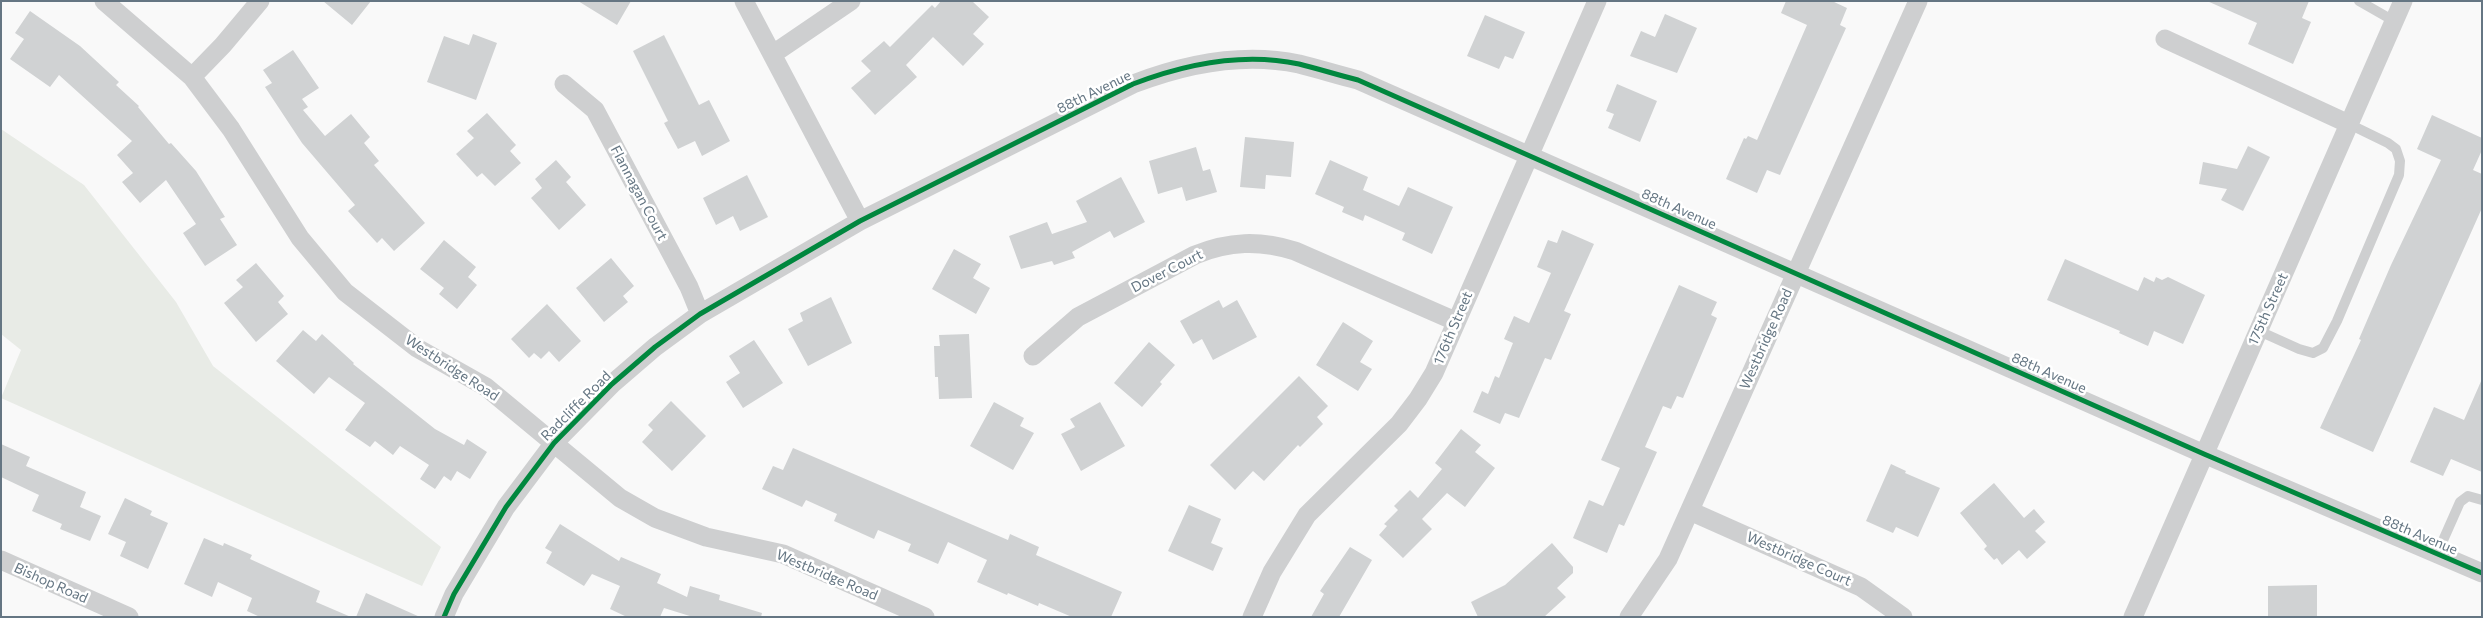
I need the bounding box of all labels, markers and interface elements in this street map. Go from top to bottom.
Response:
street label: 88th Avenue [1054,67,1134,117]
street label: Flannagan Court [607,143,671,243]
street label: 88th Avenue [1639,185,1719,233]
street label: Dover Court [1128,246,1206,296]
street label: 175th Street [2245,270,2291,348]
street label: Westbridge Road [1736,286,1796,392]
street label: 176th Street [1430,289,1476,367]
street label: Westbridge Road [402,331,502,405]
street label: 88th Avenue [2009,349,2089,397]
street label: Radcliffe Road [538,368,614,444]
street label: 88th Avenue [2380,512,2460,558]
street label: Westbridge Court [1744,528,1854,590]
street label: Westbridge Road [774,546,880,604]
street label: Bishop Road [11,559,91,607]

